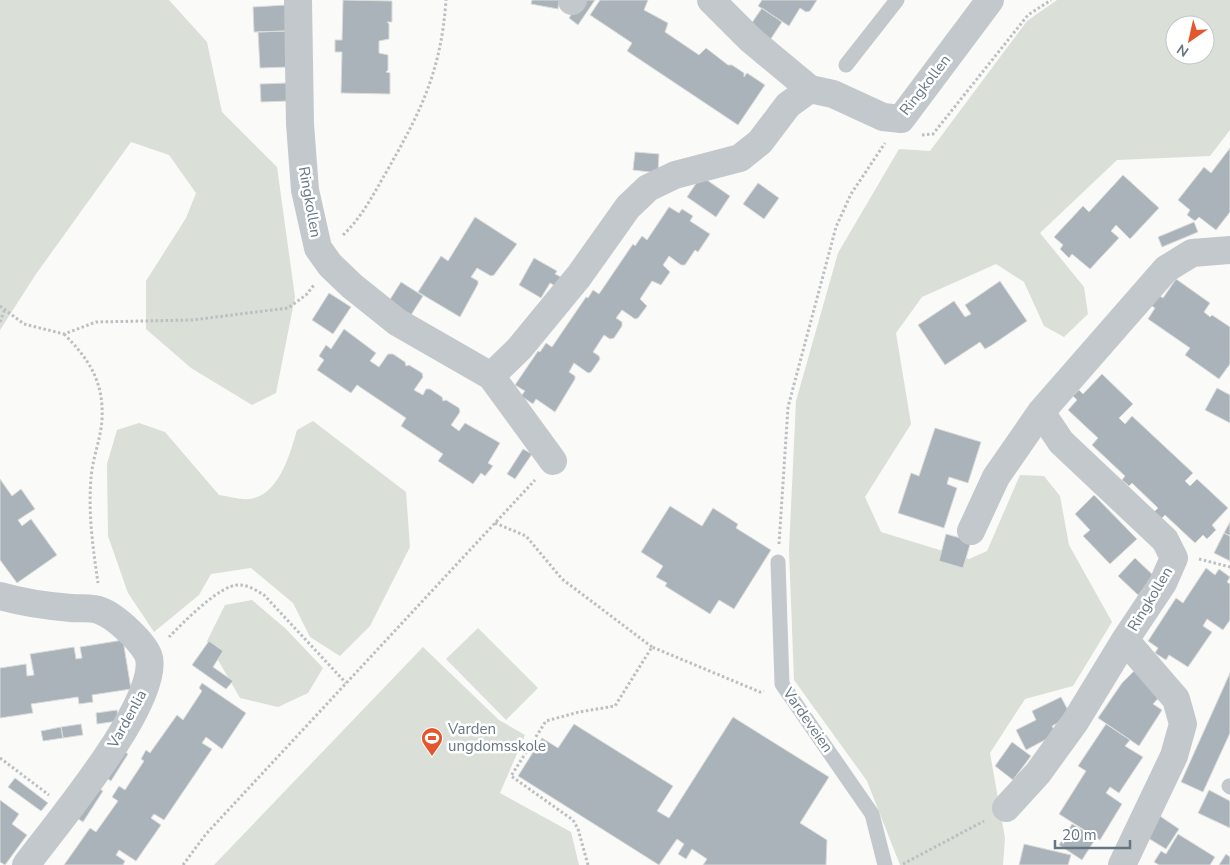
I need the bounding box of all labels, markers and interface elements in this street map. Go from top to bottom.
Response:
north arrow [1165,15,1215,65]
text: N [1173,40,1193,61]
street label: Ringkollen [895,51,955,119]
street label: Ringkollen [294,165,326,239]
street label: Ringkollen [1123,563,1177,635]
street label: Vardeveien [778,683,838,756]
street label: Vardenlia [102,686,151,753]
place label: Varden ungdomsskole [447,719,546,756]
sports icon: Varden ungdomsskole [420,726,444,757]
scale bar [1055,818,1130,850]
text: 20 m [1062,825,1097,845]

